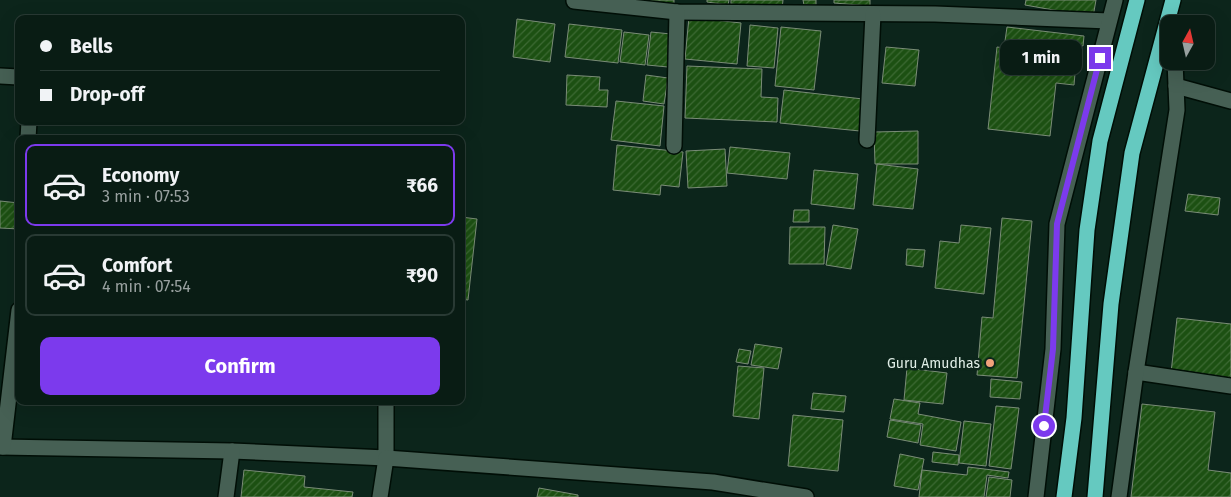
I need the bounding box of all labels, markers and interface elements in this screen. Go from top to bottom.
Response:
north arrow [1160,15,1215,70]
map controls [1160,15,1215,70]
text: Bells [70,35,113,58]
callout: 1 min [1000,40,1082,76]
route end [1089,47,1111,69]
text: 1 min [1022,48,1060,67]
text: Drop-off [70,83,144,106]
icon: car [42,163,87,208]
text: Economy [102,164,179,187]
text: ₹66 [406,174,438,197]
text: 3 min · 07:53 [102,187,190,206]
icon: car [42,253,87,298]
text: Comfort [102,254,172,277]
text: ₹90 [406,264,438,287]
text: 4 min · 07:54 [102,277,191,296]
button: Confirm [40,337,440,395]
place label: Guru Amudhas [887,355,980,372]
marker: Guru Amudhas [984,357,996,369]
route start [1033,415,1055,437]

